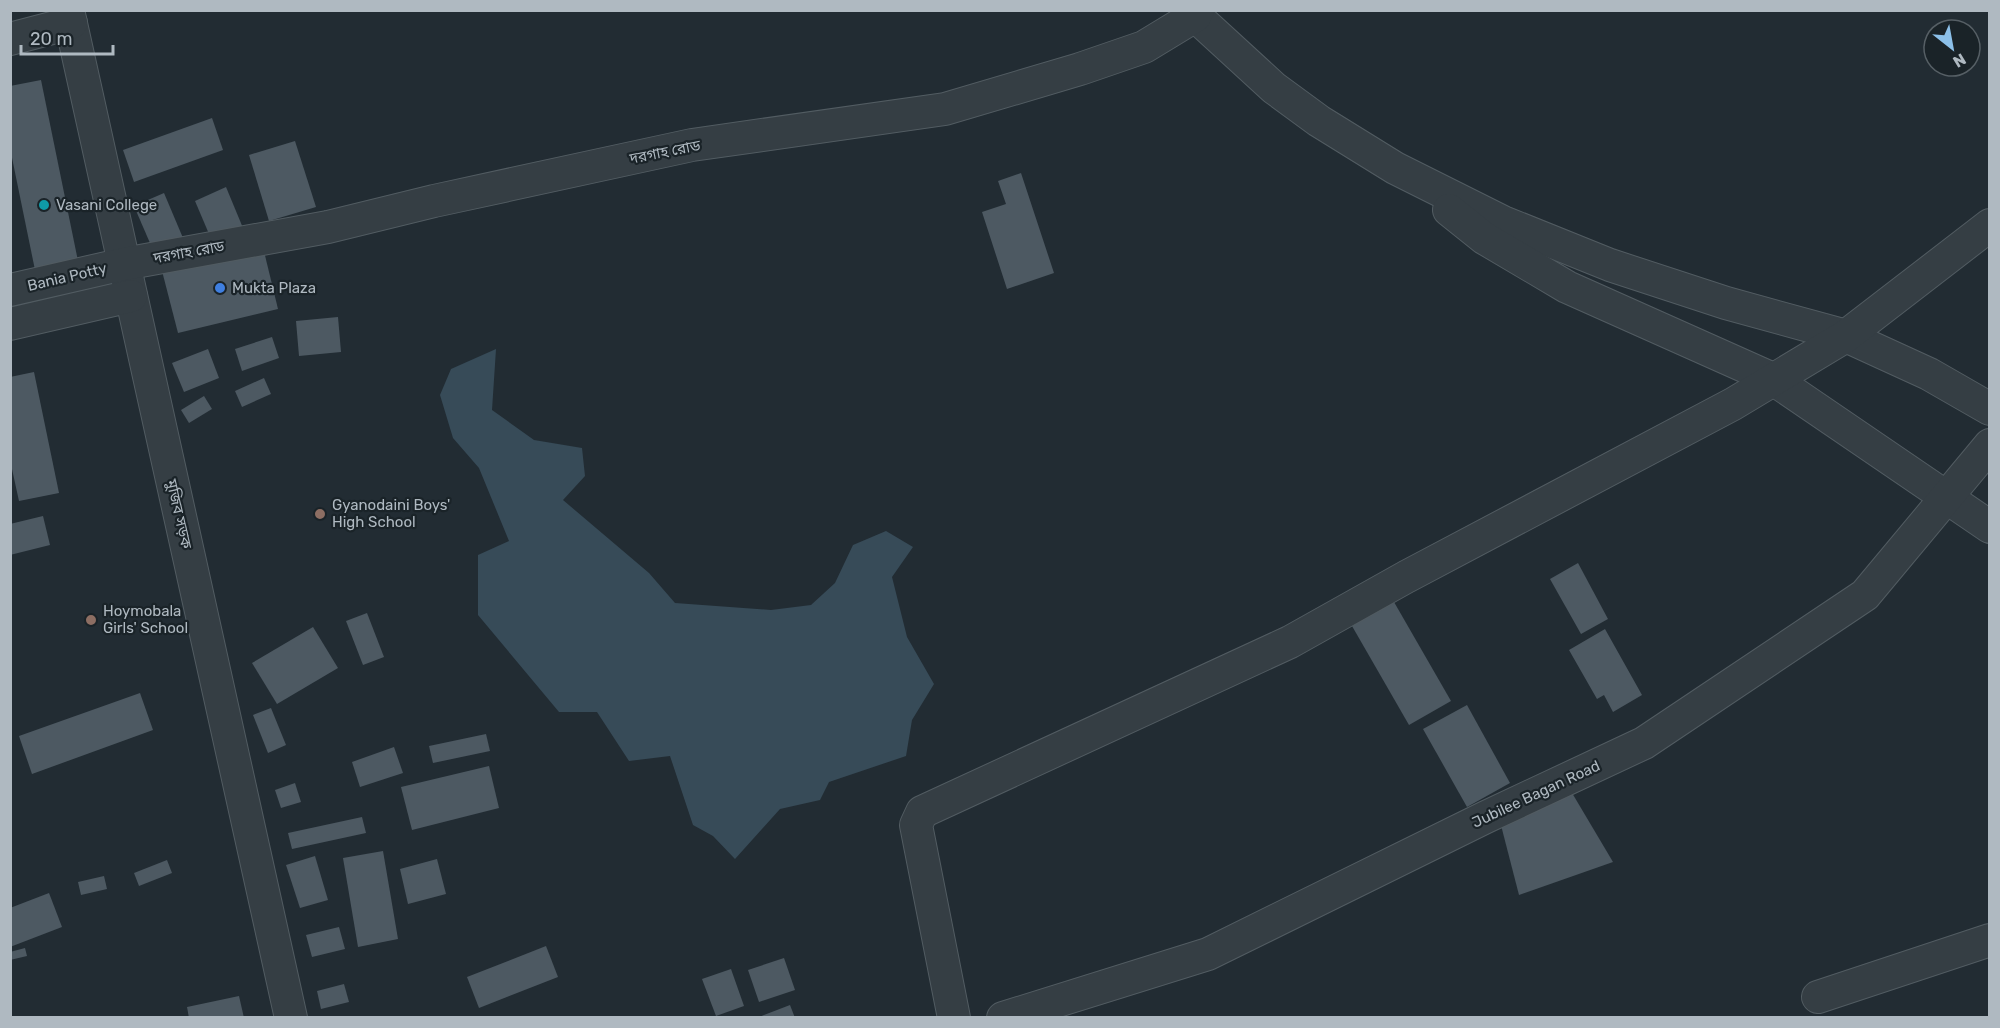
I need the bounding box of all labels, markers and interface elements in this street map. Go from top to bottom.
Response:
scale bar [21,18,112,56]
north arrow [1922,18,1982,78]
text: 20 m [30,28,72,50]
text: N [1950,49,1969,72]
street label: দরগাহ রোড [627,136,702,168]
place label: Vasani College [56,196,157,214]
marker: Vasani College [37,198,51,212]
street label: দরগাহ রোড [151,237,226,267]
street label: Bania Potty [25,259,109,295]
place label: Mukta Plaza [232,279,316,297]
marker: Mukta Plaza [213,281,227,295]
street label: মুজিব সড়ক [162,476,196,551]
place label: Gyanodaini Boys' High School [332,496,450,531]
marker: Gyanodaini Boys' High School [313,507,327,521]
place label: Hoymobala Girls' School [103,602,188,637]
marker: Hoymobala Girls' School [84,613,98,627]
street label: Jubilee Bagan Road [1469,756,1603,832]

